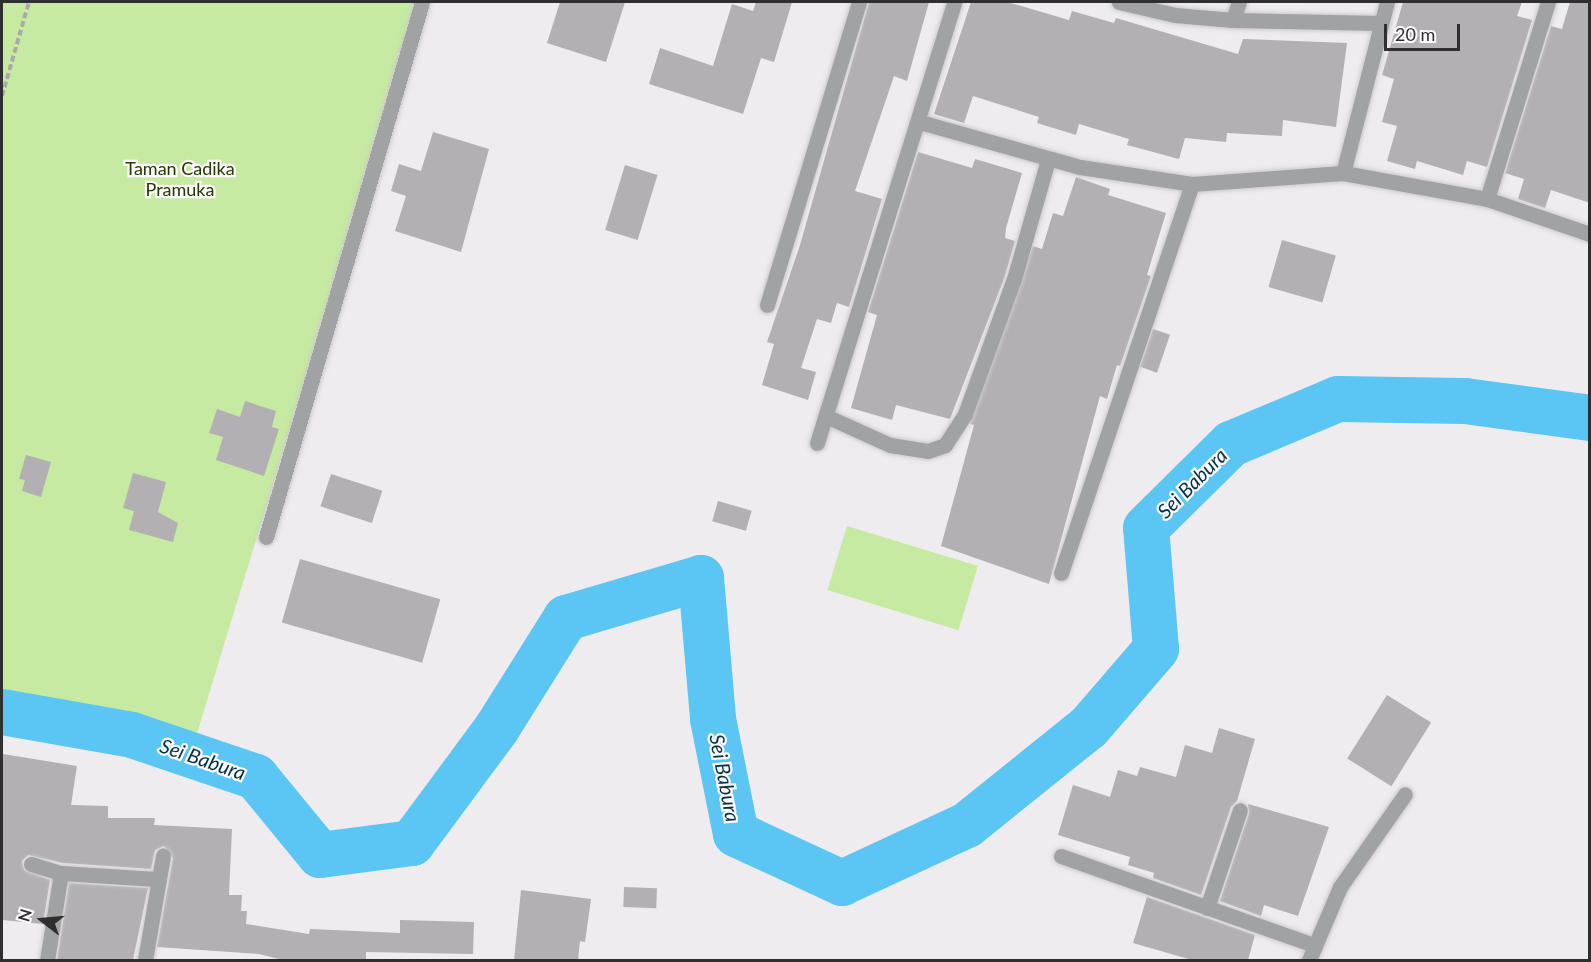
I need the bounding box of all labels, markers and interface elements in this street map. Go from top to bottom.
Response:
scale bar [1387,12,1464,50]
text: 20 m [1395,23,1435,45]
park label: Taman Cadika Pramuka [125,158,235,201]
water label: Sei Babura [1152,443,1232,523]
water label: Sei Babura [705,732,745,824]
water label: Sei Babura [157,733,249,785]
north arrow [12,890,72,950]
text: N [13,906,35,923]

